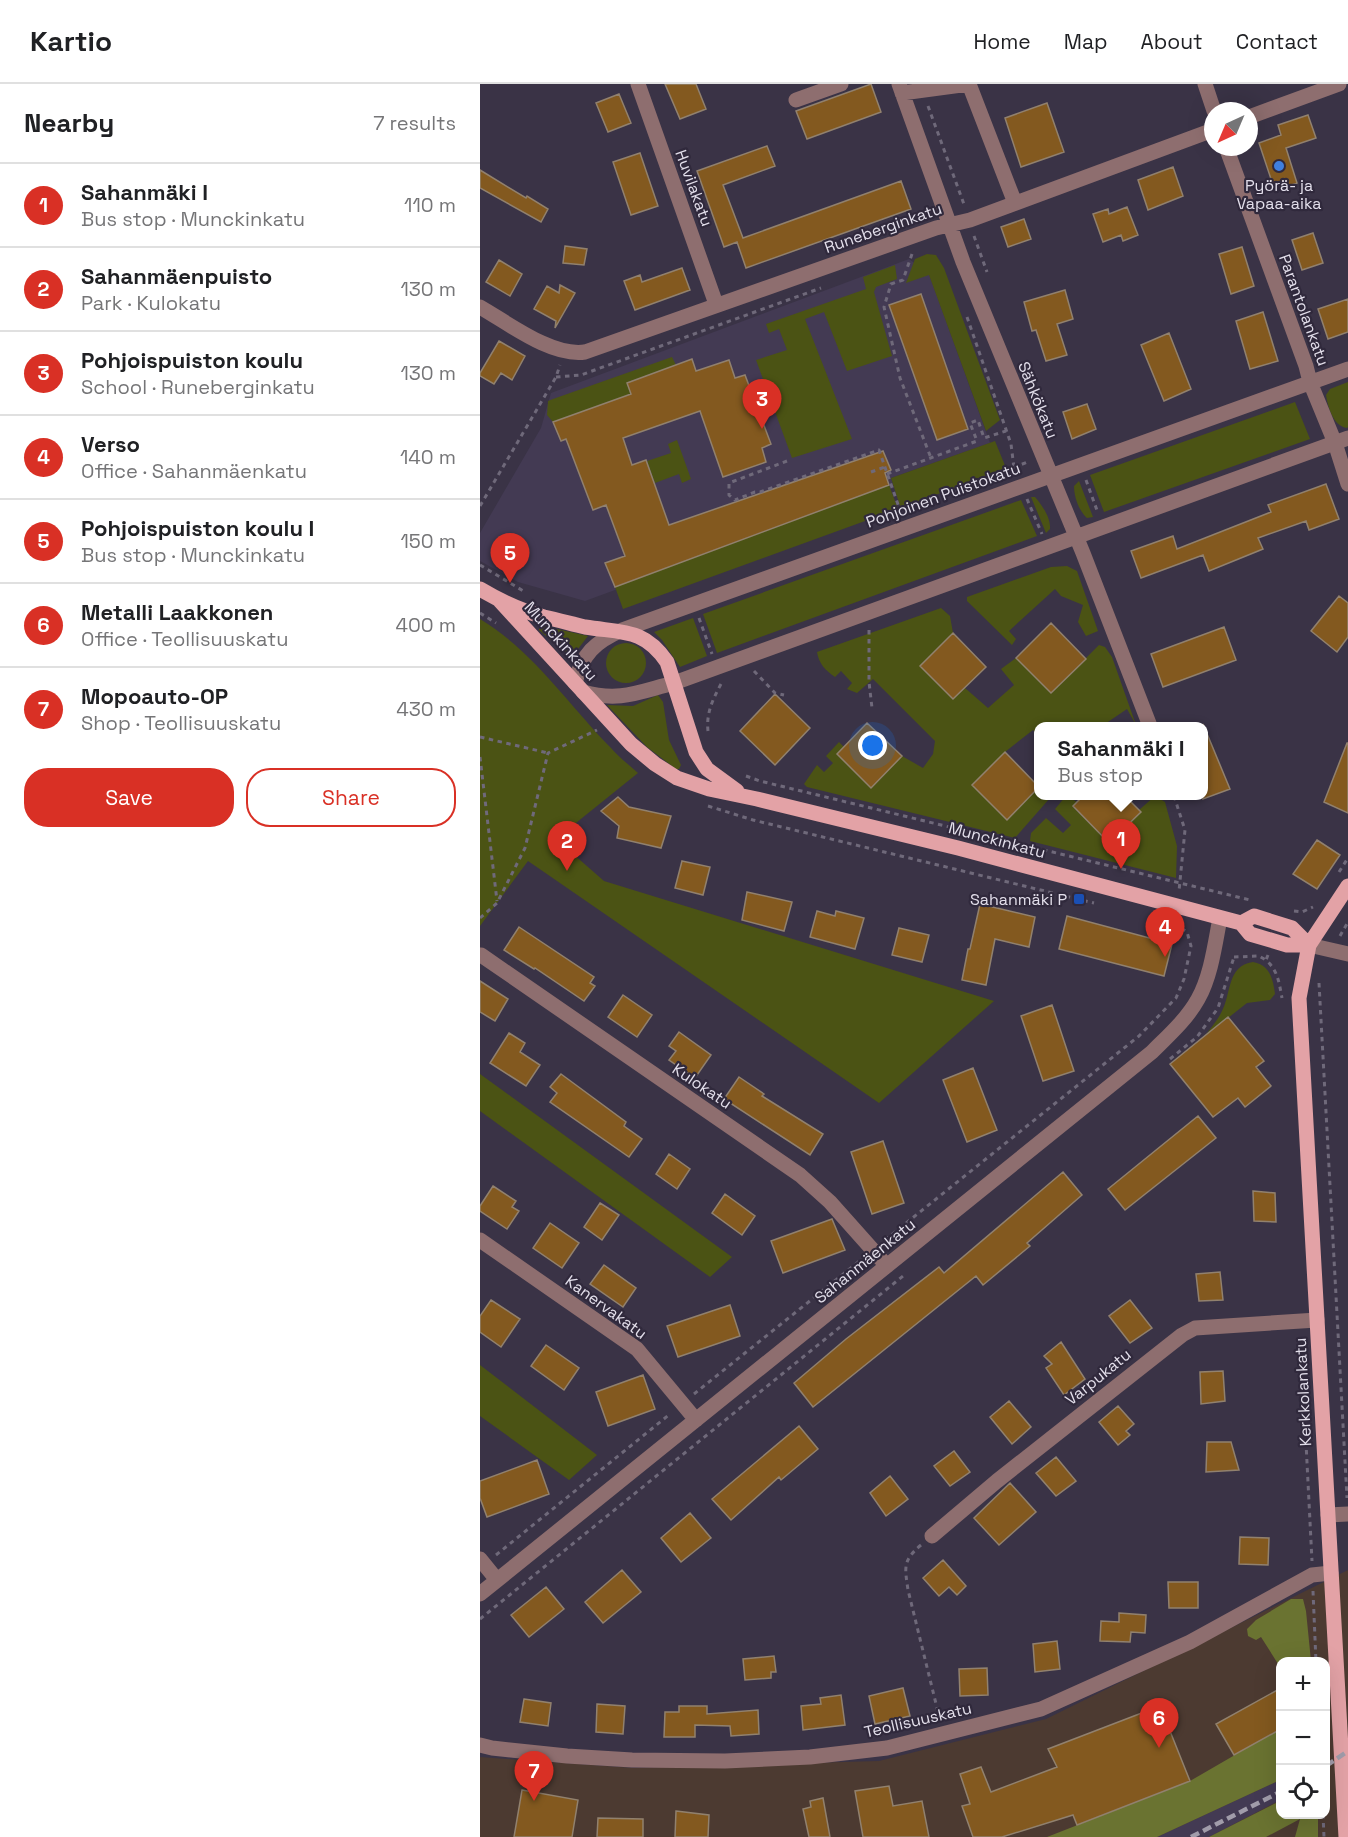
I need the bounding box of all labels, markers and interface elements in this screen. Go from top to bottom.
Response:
text: Kartio [30,23,112,59]
text: Home [973,28,1031,55]
text: Map [1064,28,1108,55]
text: About [1141,28,1203,55]
text: Contact [1236,28,1318,55]
north arrow [1204,102,1258,156]
text: Nearby [24,106,114,140]
text: 7 results [373,110,456,136]
street label: Huvilakatu [670,147,718,229]
marker: Pyörä- ja Vapaa-aika [1272,159,1286,173]
place label: Pyörä- ja Vapaa-aika [1236,175,1322,214]
text: Sahanmäki I [81,178,208,206]
text: 1 [39,192,48,218]
text: 110 m [404,192,456,218]
street label: Runeberginkatu [821,198,945,258]
text: Bus stop · Munckinkatu [81,206,305,232]
street label: Parantolankatu [1274,251,1334,369]
text: Sahanmäenpuisto [81,262,272,290]
text: 2 [38,276,49,302]
text: 130 m [400,276,456,302]
text: Park · Kulokatu [81,290,221,316]
text: Pohjoispuiston koulu [81,346,303,374]
street label: Sähkökatu [1013,358,1063,442]
text: 3 [37,360,50,386]
text: 130 m [400,360,456,386]
text: School · Runeberginkatu [81,374,315,400]
pin: 3 [742,380,782,429]
text: Verso [81,430,140,458]
text: 4 [37,444,50,470]
text: 140 m [400,444,456,470]
street label: Pohjoinen Puistokatu [863,457,1023,533]
text: Office · Sahanmäenkatu [81,458,307,484]
text: Pohjoispuiston koulu I [81,514,314,542]
text: 5 [38,528,50,554]
text: 150 m [401,528,456,554]
pin: 5 [490,534,530,583]
text: Bus stop · Munckinkatu [81,542,305,568]
street label: Munckinkatu [520,597,602,685]
text: Metalli Laakkonen [81,598,273,626]
text: 6 [37,612,50,638]
text: 400 m [396,612,456,638]
text: Office · Teollisuuskatu [81,626,288,652]
text: Mopoauto-OP [81,682,228,710]
text: 7 [38,696,49,722]
text: 430 m [396,696,456,722]
text: Shop · Teollisuuskatu [81,710,281,736]
popup [1034,722,1208,800]
your location [858,731,887,760]
text: Sahanmäki I [1057,734,1185,762]
text: Bus stop [1057,762,1143,788]
button: Save [24,768,234,827]
button: Share [246,768,456,827]
street label: Munckinkatu [946,817,1048,863]
pin: 1 [1102,820,1140,869]
pin: 2 [548,822,586,871]
place label: Sahanmäki P [970,889,1067,910]
marker: Sahanmäki P [1072,892,1086,906]
pin: 4 [1146,908,1184,957]
street label: Kulokatu [668,1058,736,1114]
street label: Sahanmäenkatu [810,1214,920,1308]
street label: Kanervakatu [561,1270,651,1344]
street label: Kerkkolankatu [1290,1337,1316,1447]
street label: Varpukatu [1061,1344,1135,1410]
map controls [1276,1657,1330,1819]
button: + [1276,1657,1330,1711]
street label: Teollisuuskatu [862,1697,974,1743]
pin: 6 [1140,1698,1178,1748]
button: − [1276,1711,1330,1765]
pin: 7 [514,1752,554,1801]
button: locate [1276,1765,1330,1819]

